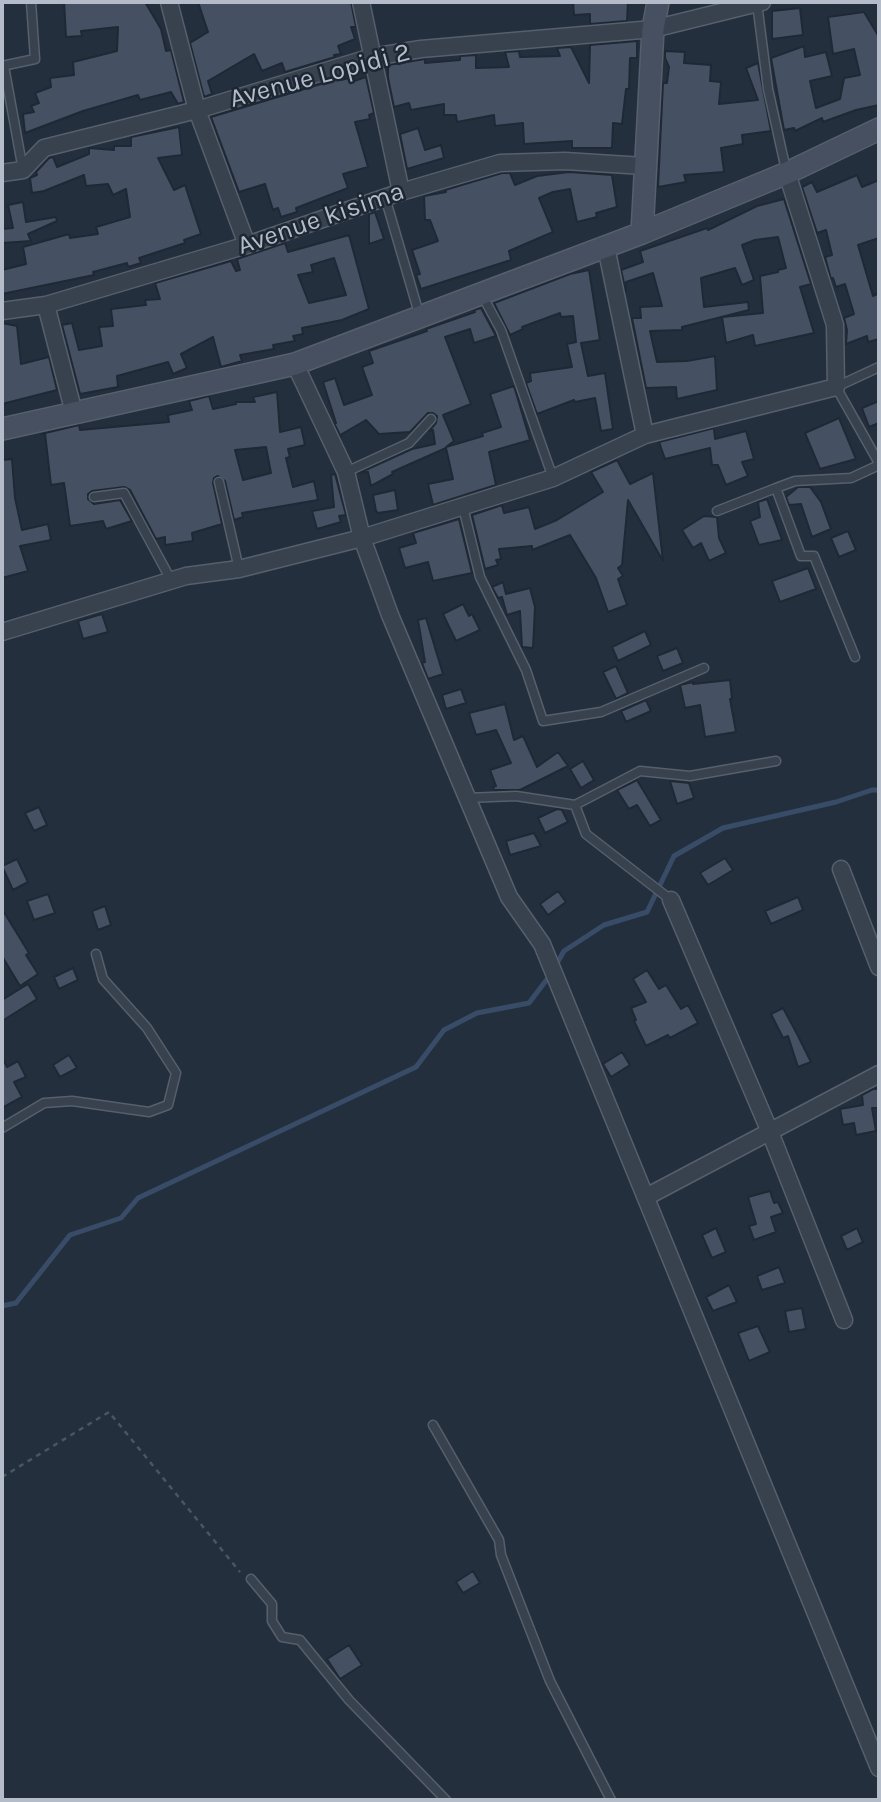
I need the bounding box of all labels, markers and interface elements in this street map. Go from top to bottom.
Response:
street label: Avenue Lopidi 2 [226,37,414,115]
street label: Avenue kisima [234,176,408,262]

